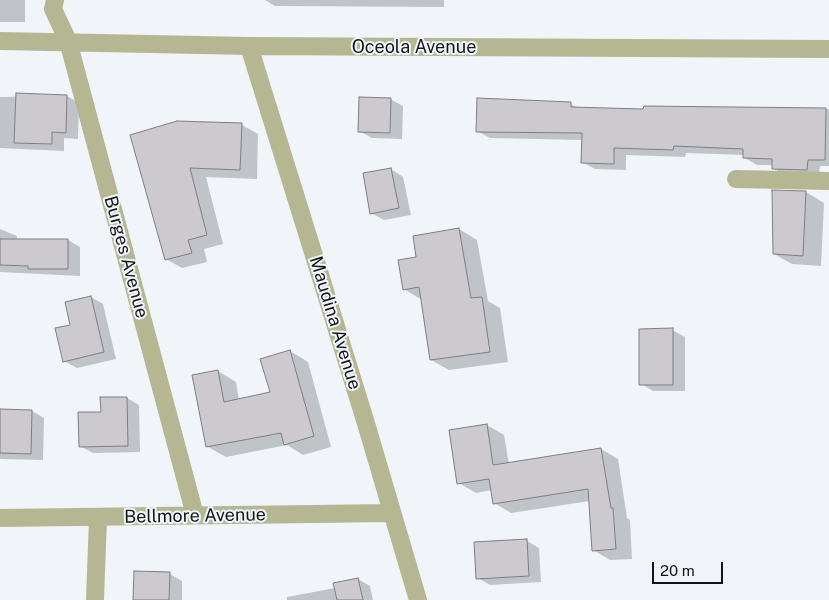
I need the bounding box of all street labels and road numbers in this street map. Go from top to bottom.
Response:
street label: Oceola Avenue [352,36,476,58]
street label: Burges Avenue [99,193,153,321]
street label: Maudina Avenue [304,254,366,392]
street label: Bellmore Avenue [124,504,266,528]

